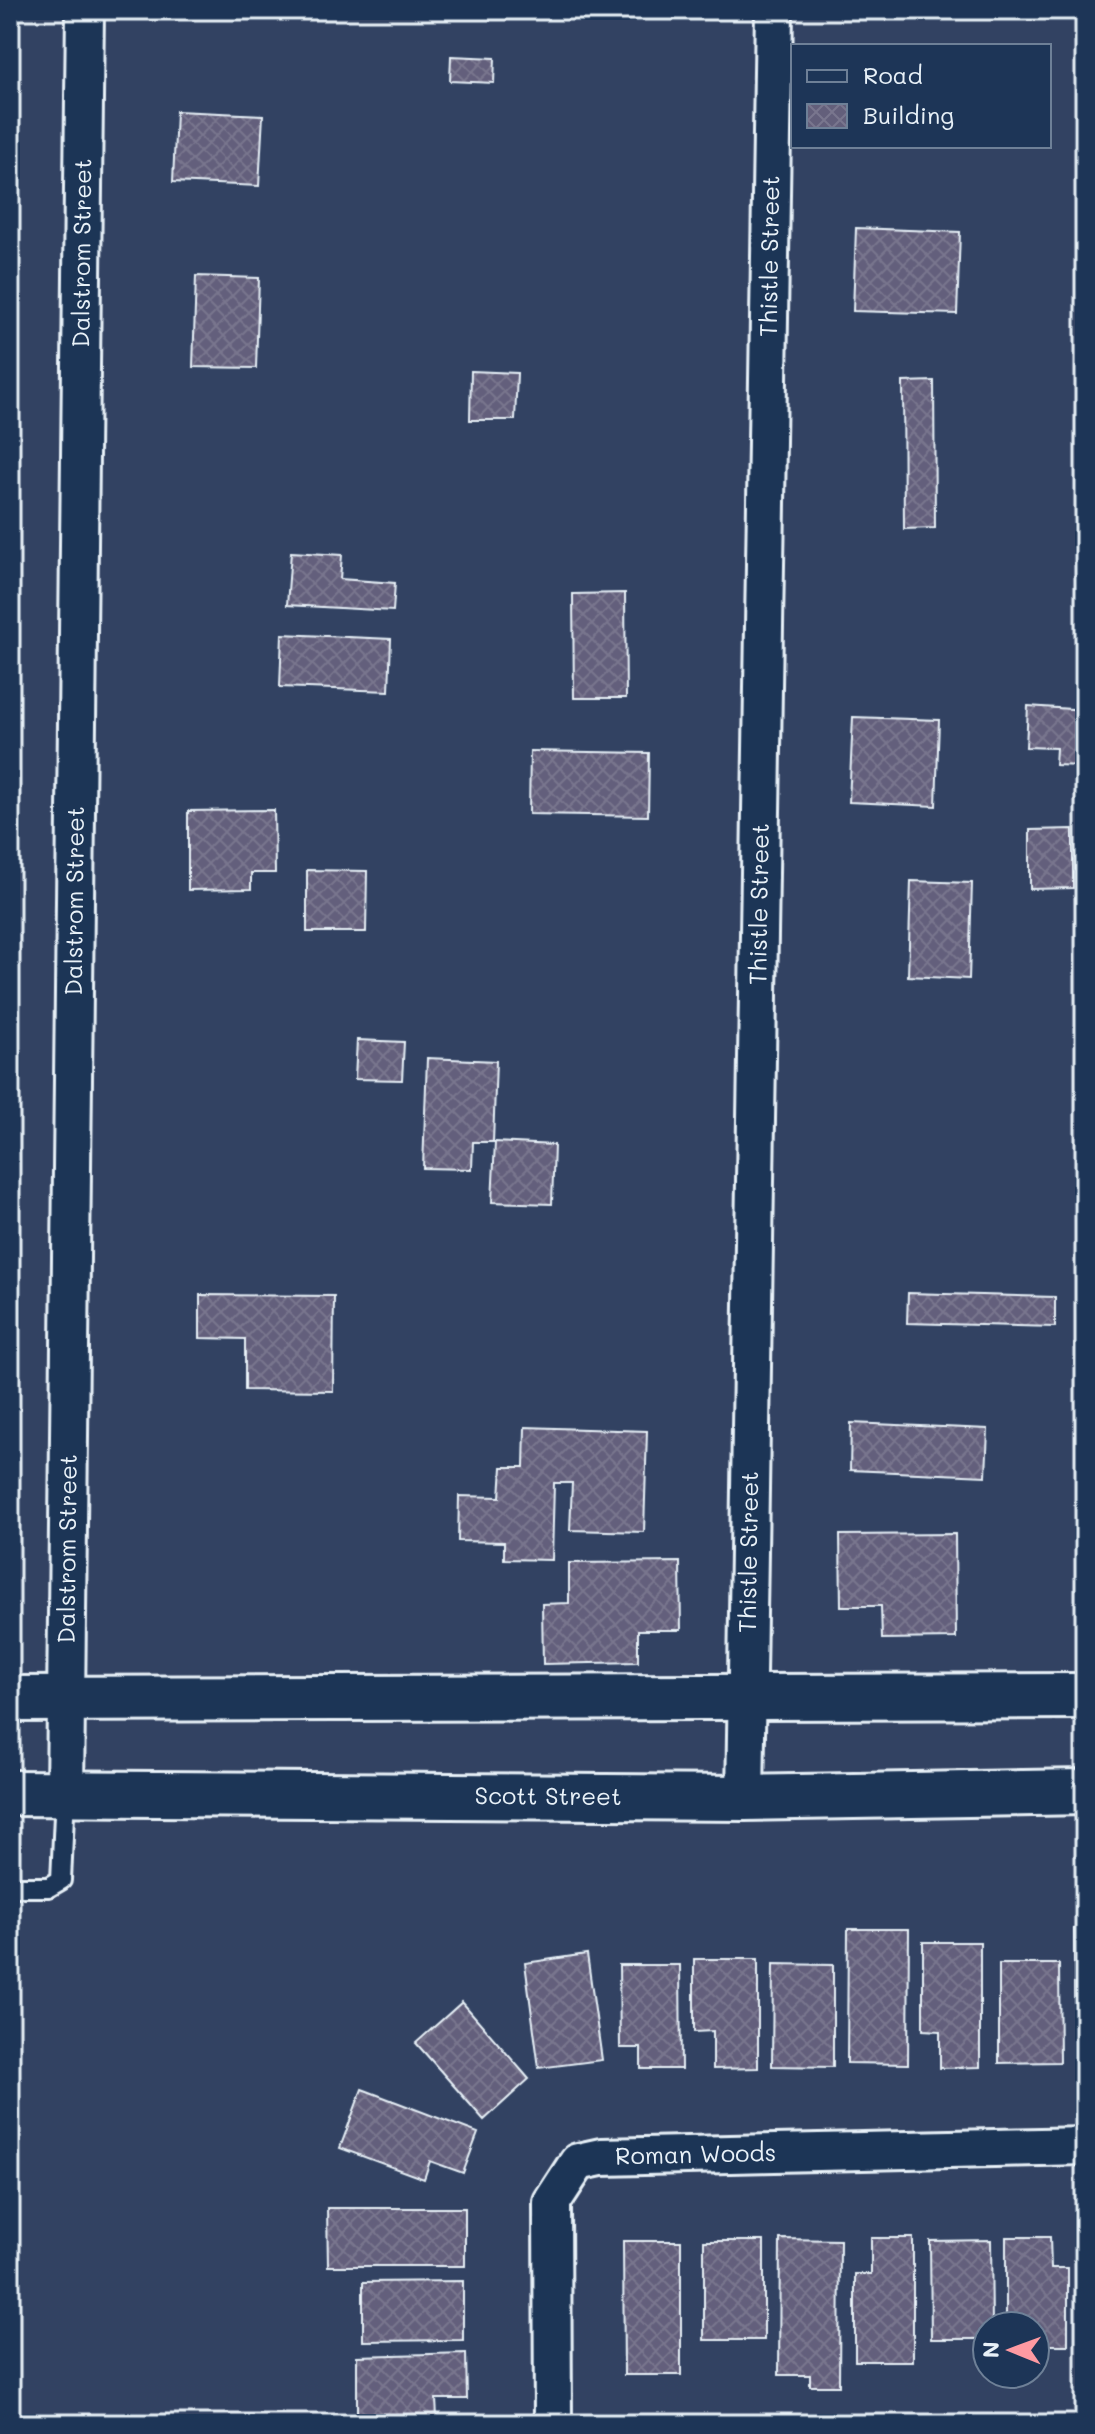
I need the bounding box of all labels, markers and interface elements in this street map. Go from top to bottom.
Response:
legend [791,44,1051,148]
text: Road [863,59,923,90]
text: Building [863,99,954,130]
street label: Dalstrom Street [64,158,97,348]
street label: Thistle Street [752,175,785,337]
street label: Dalstrom Street [57,806,90,996]
street label: Thistle Street [741,823,775,985]
street label: Dalstrom Street [50,1454,83,1644]
street label: Thistle Street [731,1471,764,1633]
street label: Scott Street [474,1779,622,1811]
street label: Roman Woods [615,2136,777,2171]
north arrow [971,2310,1051,2390]
text: N [976,2341,1005,2358]

